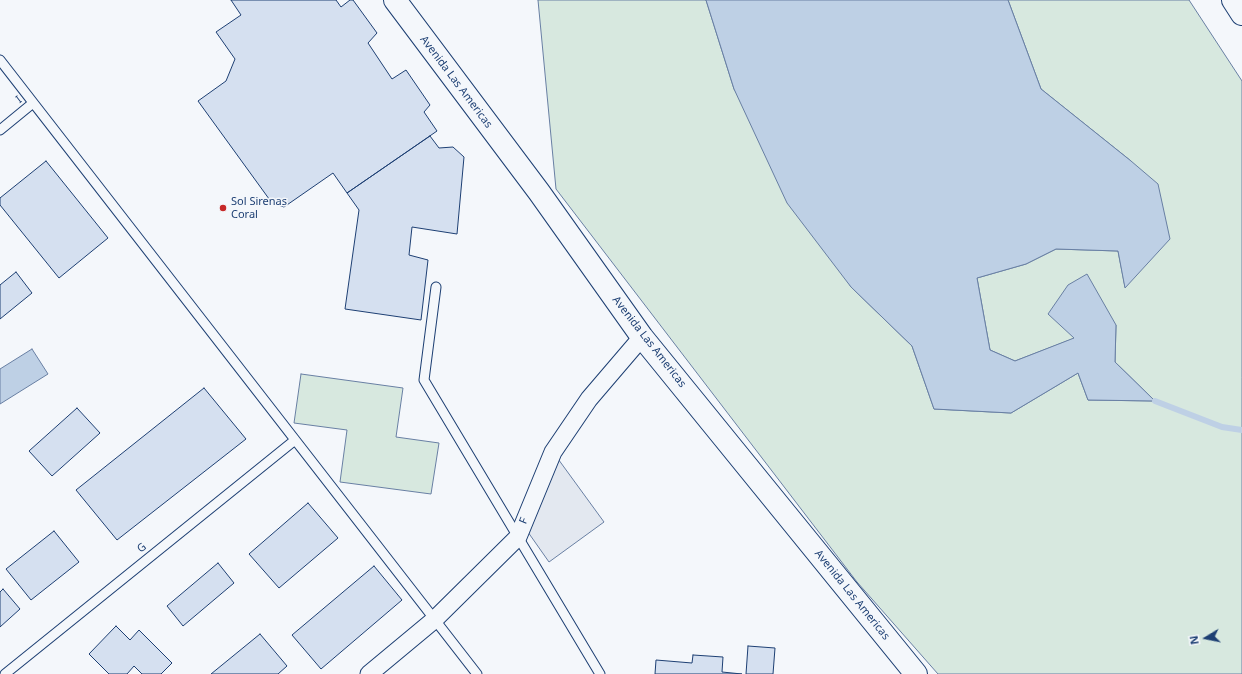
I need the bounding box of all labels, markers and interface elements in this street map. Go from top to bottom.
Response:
street label: Avenida Las Americas [417,33,495,131]
street label: I [13,94,25,106]
place label: Sol Sirenas Coral [231,195,287,221]
marker: Sol Sirenas Coral [218,203,228,213]
street label: Avenida Las Americas [609,294,689,390]
street label: F [517,516,531,526]
street label: G [135,540,149,556]
street label: Avenida Las Americas [812,547,892,643]
north arrow [1186,618,1226,658]
text: N [1186,634,1202,646]

